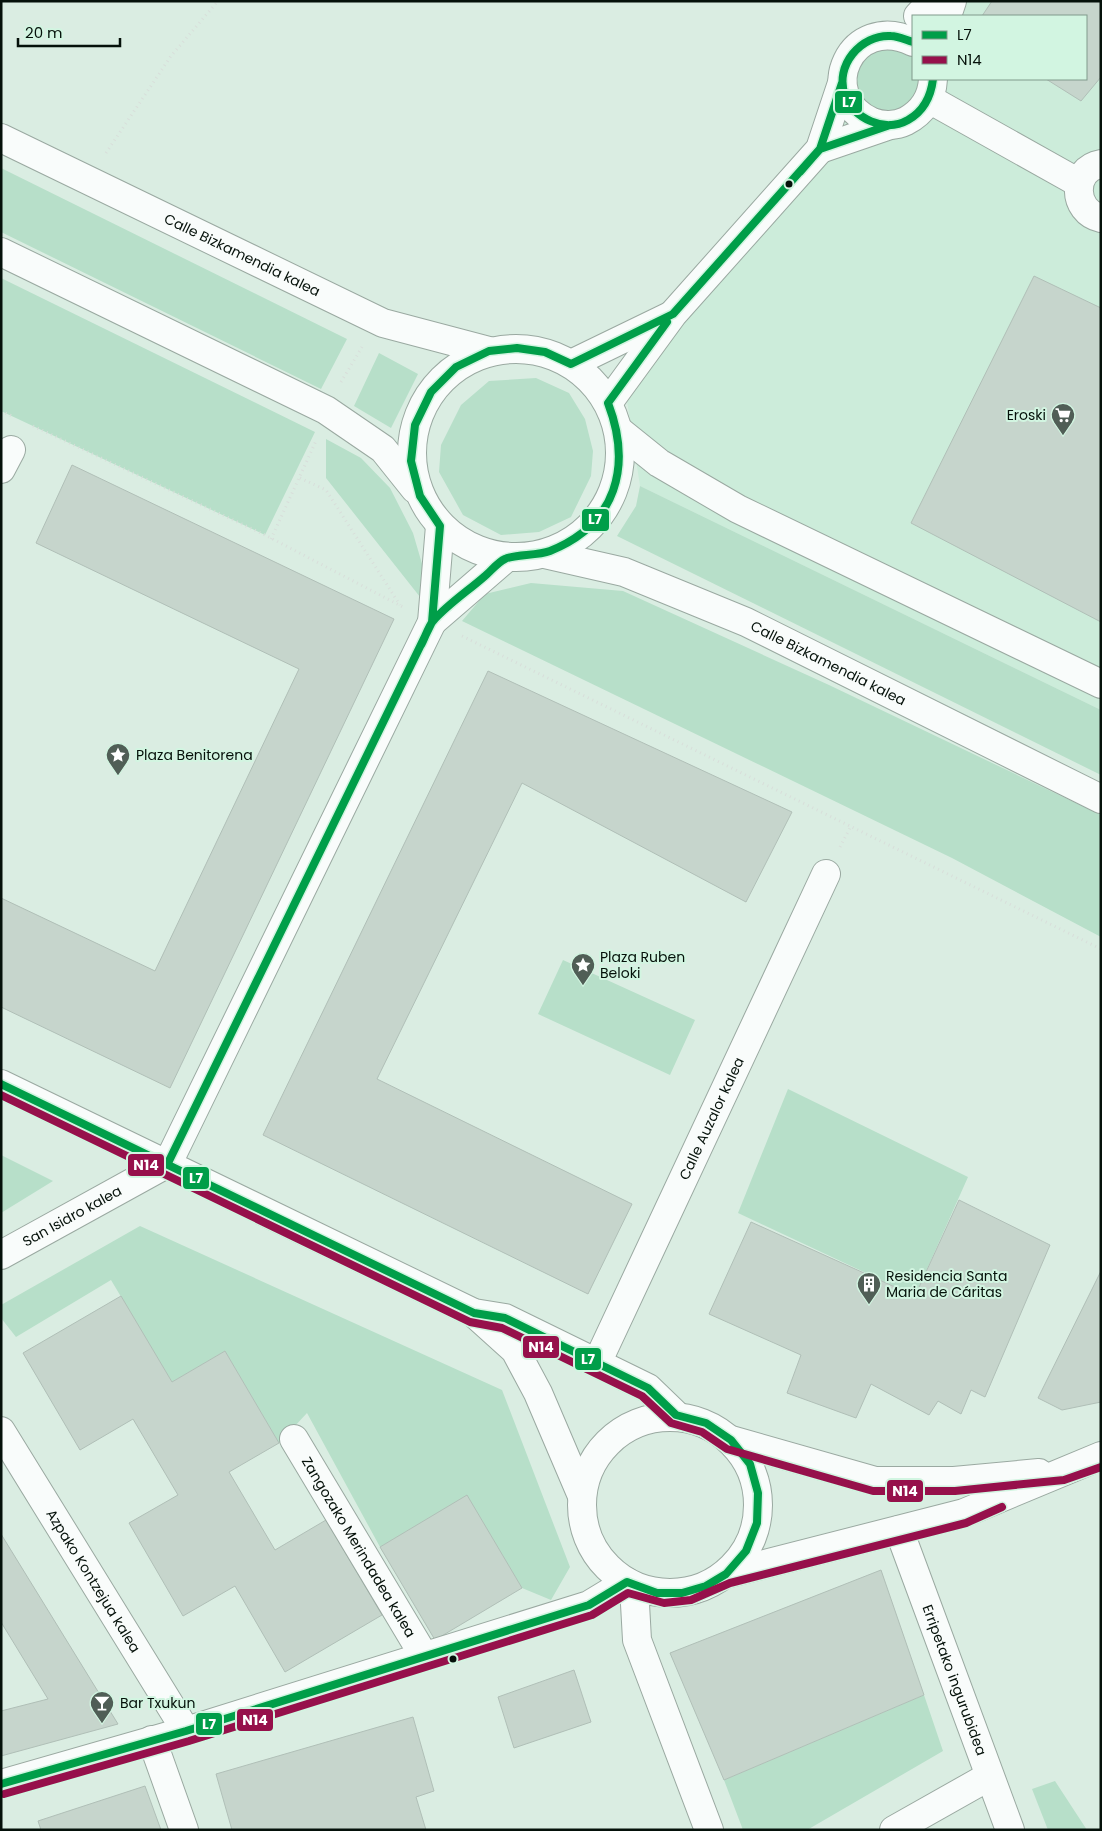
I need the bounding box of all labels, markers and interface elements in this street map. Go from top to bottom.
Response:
scale bar [18,15,120,47]
legend [912,15,1087,80]
text: 20 m [25,22,63,43]
text: L7 [957,24,972,45]
text: N14 [957,49,982,70]
line badge: L7 [834,90,863,114]
text: L7 [842,92,857,112]
unlabelled marker [784,179,794,189]
street label: Calle Bizkamendia kalea [161,208,324,301]
supermarket icon: Eroski [1050,402,1076,436]
place label: Eroski [1007,405,1046,425]
line badge: L7 [581,508,610,532]
text: L7 [588,509,603,529]
street label: Calle Bizkamendia kalea [747,616,910,710]
place icon: Plaza Benitorena [105,742,131,776]
place label: Plaza Benitorena [136,745,253,765]
place label: Plaza Ruben Beloki [600,947,685,983]
place icon: Plaza Ruben Beloki [570,952,596,986]
street label: Calle Auzalor kalea [674,1054,749,1183]
line badge: N14 [127,1153,165,1177]
text: N14 [133,1155,159,1175]
line badge: L7 [182,1166,210,1190]
text: L7 [189,1168,204,1188]
street label: San Isidro kalea [19,1181,125,1251]
place label: Residencia Santa Maria de Cáritas [886,1266,1007,1302]
building icon: Residencia Santa Maria de Cáritas [856,1271,882,1305]
line badge: N14 [522,1335,560,1359]
text: N14 [528,1337,554,1357]
line badge: L7 [574,1347,602,1371]
text: L7 [581,1349,596,1369]
street label: Zangozako Merindadea kalea [297,1453,421,1641]
line badge: N14 [886,1479,924,1503]
text: N14 [892,1481,918,1501]
street label: Azpako Kontzejua kalea [42,1505,145,1656]
street label: Erripetako ingurubidea [917,1602,992,1758]
unlabelled marker [448,1654,458,1664]
bar icon: Bar Txukun [89,1690,115,1724]
place label: Bar Txukun [120,1693,195,1713]
line badge: N14 [236,1708,274,1732]
text: N14 [242,1710,268,1730]
line badge: L7 [195,1712,223,1736]
text: L7 [202,1714,217,1734]

